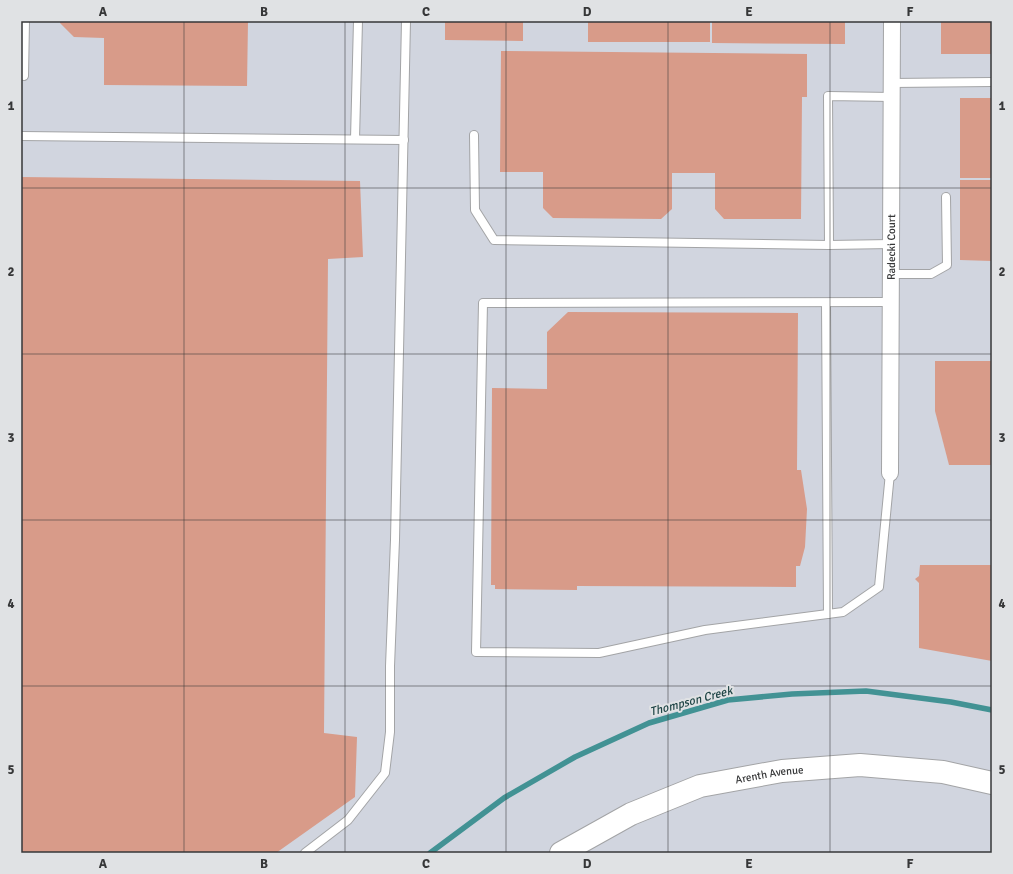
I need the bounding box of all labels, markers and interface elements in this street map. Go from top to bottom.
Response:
text: A [99,4,108,20]
text: B [260,4,268,20]
text: C [422,4,430,20]
text: D [583,4,592,20]
text: E [745,4,753,20]
text: F [907,4,914,20]
text: 1 [7,98,15,114]
text: 1 [998,98,1006,114]
street label: Radecki Court [885,214,898,280]
text: 2 [7,264,15,280]
text: 2 [998,264,1006,280]
text: 3 [7,430,15,446]
text: 3 [998,430,1006,446]
text: 4 [7,596,15,612]
text: 4 [998,596,1006,612]
water label: Thompson Creek [648,683,735,720]
text: 5 [7,762,15,778]
text: 5 [998,762,1006,778]
street label: Arenth Avenue [734,763,804,786]
text: A [99,856,108,872]
text: B [260,856,268,872]
text: C [422,856,430,872]
text: D [583,856,592,872]
text: E [745,856,753,872]
text: F [907,856,914,872]

